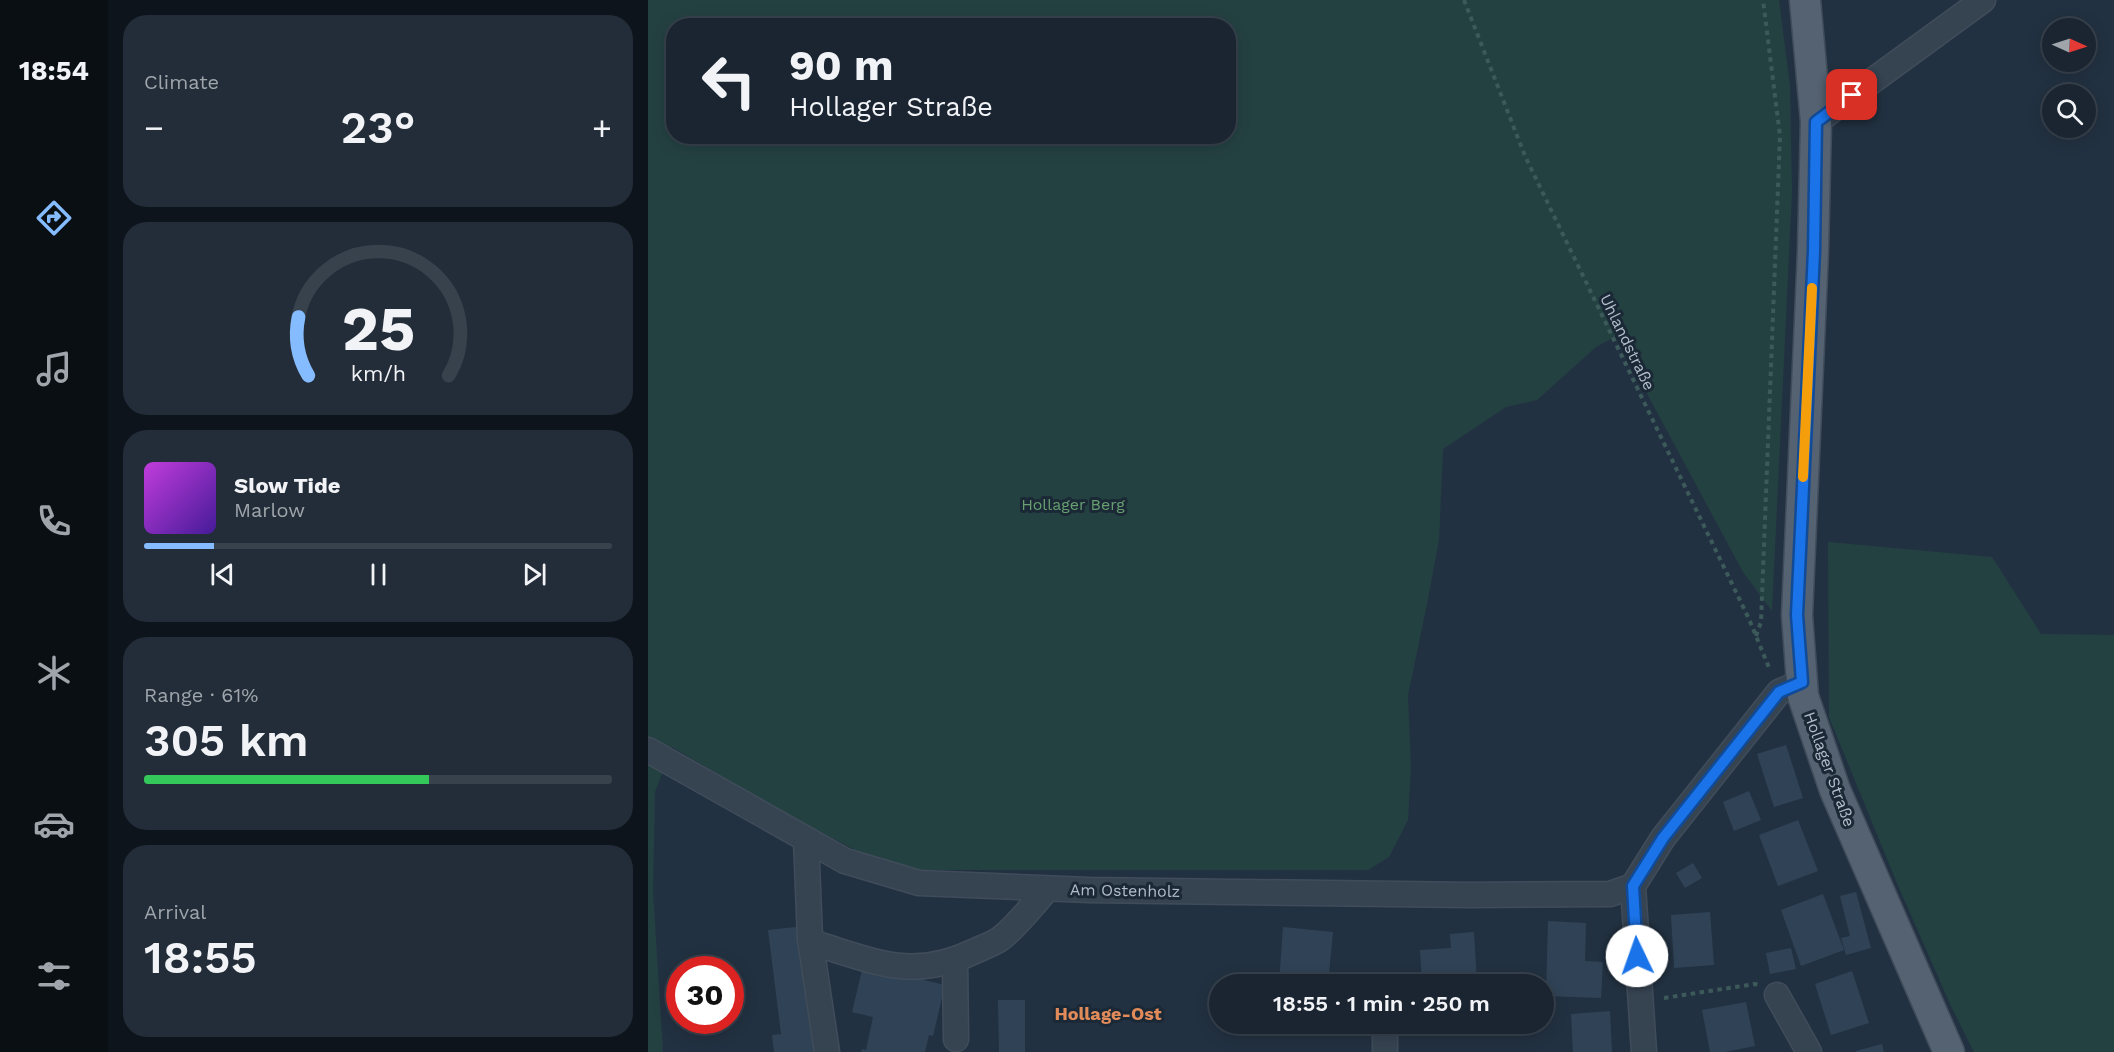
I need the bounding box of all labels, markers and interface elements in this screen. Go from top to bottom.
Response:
north arrow [2042,18,2096,72]
map controls [2042,18,2096,138]
text: 90 m [789,41,893,90]
icon: left [690,42,768,120]
text: 18:54 [19,55,89,87]
pin [1826,69,1877,120]
text: Climate [144,70,219,94]
icon: arrive [1835,78,1868,111]
button: search [2042,84,2096,138]
text: Hollager Straße [789,91,993,123]
text: 23° [341,101,415,154]
text: − [144,108,164,147]
text: + [592,108,612,147]
icon: directions [33,197,75,239]
street label: Uhlandstraße [1596,291,1659,393]
text: 25 [341,292,415,365]
icon: music [33,348,75,390]
text: km/h [350,361,406,386]
text: Slow Tide [234,473,341,498]
park label: Hollager Berg [1021,495,1125,514]
text: Marlow [234,498,305,522]
icon: phone [33,500,75,542]
icon: previous [206,558,239,591]
icon: pause [362,558,395,591]
icon: next [518,558,551,591]
icon: climate [33,652,75,694]
text: Range · 61% [144,683,258,707]
street label: Hollager Straße [1800,709,1859,829]
text: 305 km [144,714,309,767]
icon: car [33,803,75,845]
street label: Am Ostenholz [1070,880,1180,901]
text: Arrival [144,900,206,924]
position arrow [1605,924,1669,988]
text: 18:55 [144,931,257,984]
icon: filters [33,955,75,997]
speed limit sign: 30 [666,956,744,1034]
text: 18:55 · 1 min · 250 m [1273,991,1490,1016]
district label: Hollage-Ost [1054,1003,1162,1024]

